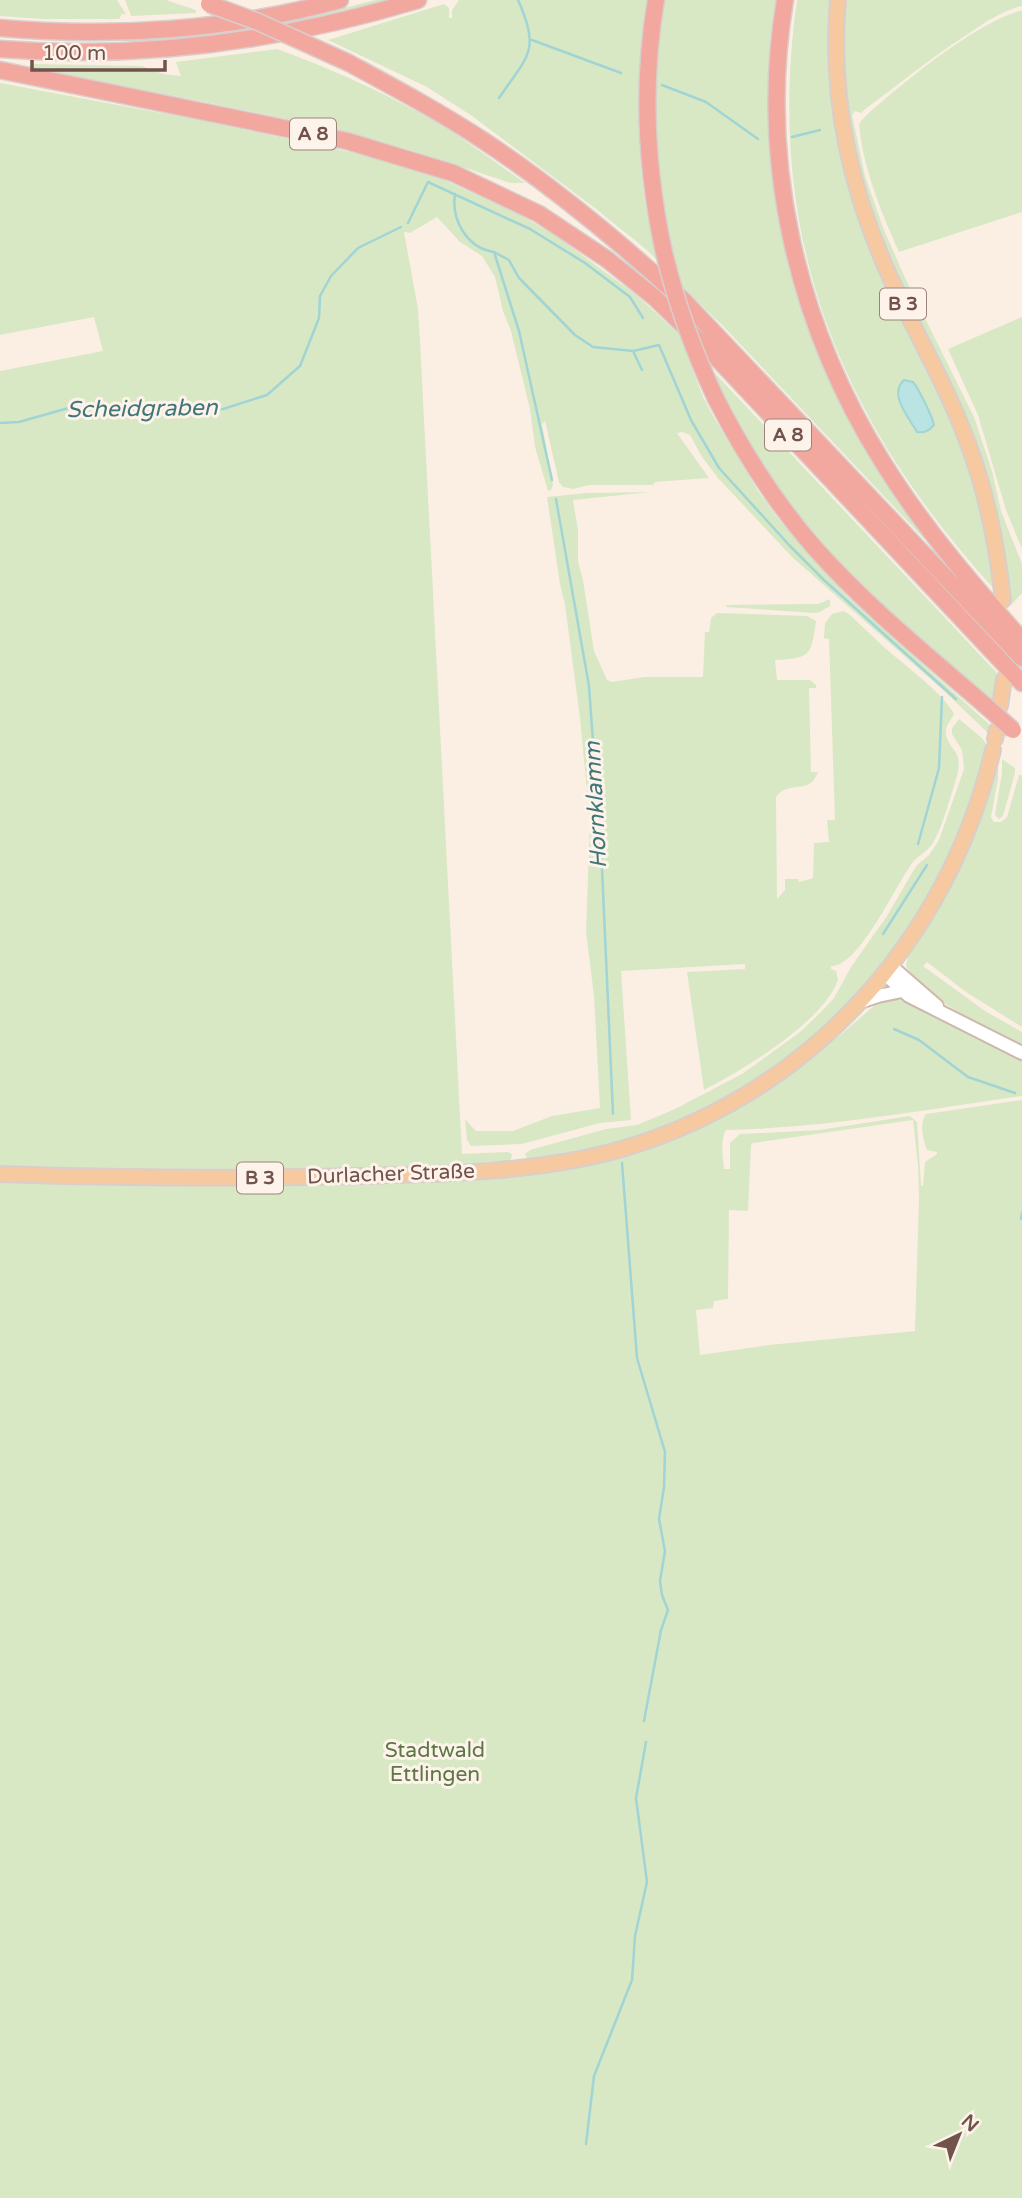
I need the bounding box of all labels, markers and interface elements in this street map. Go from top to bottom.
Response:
scale bar [32,28,164,72]
text: 100 m [42,41,106,66]
road number: A 8 [290,118,336,150]
road number: B 3 [880,288,926,320]
water label: Scheidgraben [66,394,219,424]
road number: A 8 [765,420,811,450]
water label: Hornklamm [579,740,613,869]
street label: Durlacher Straße [307,1159,475,1189]
road number: B 3 [237,1162,283,1194]
park label: Stadtwald Ettlingen [385,1738,485,1787]
north arrow [924,2100,994,2170]
text: N [957,2110,983,2137]

